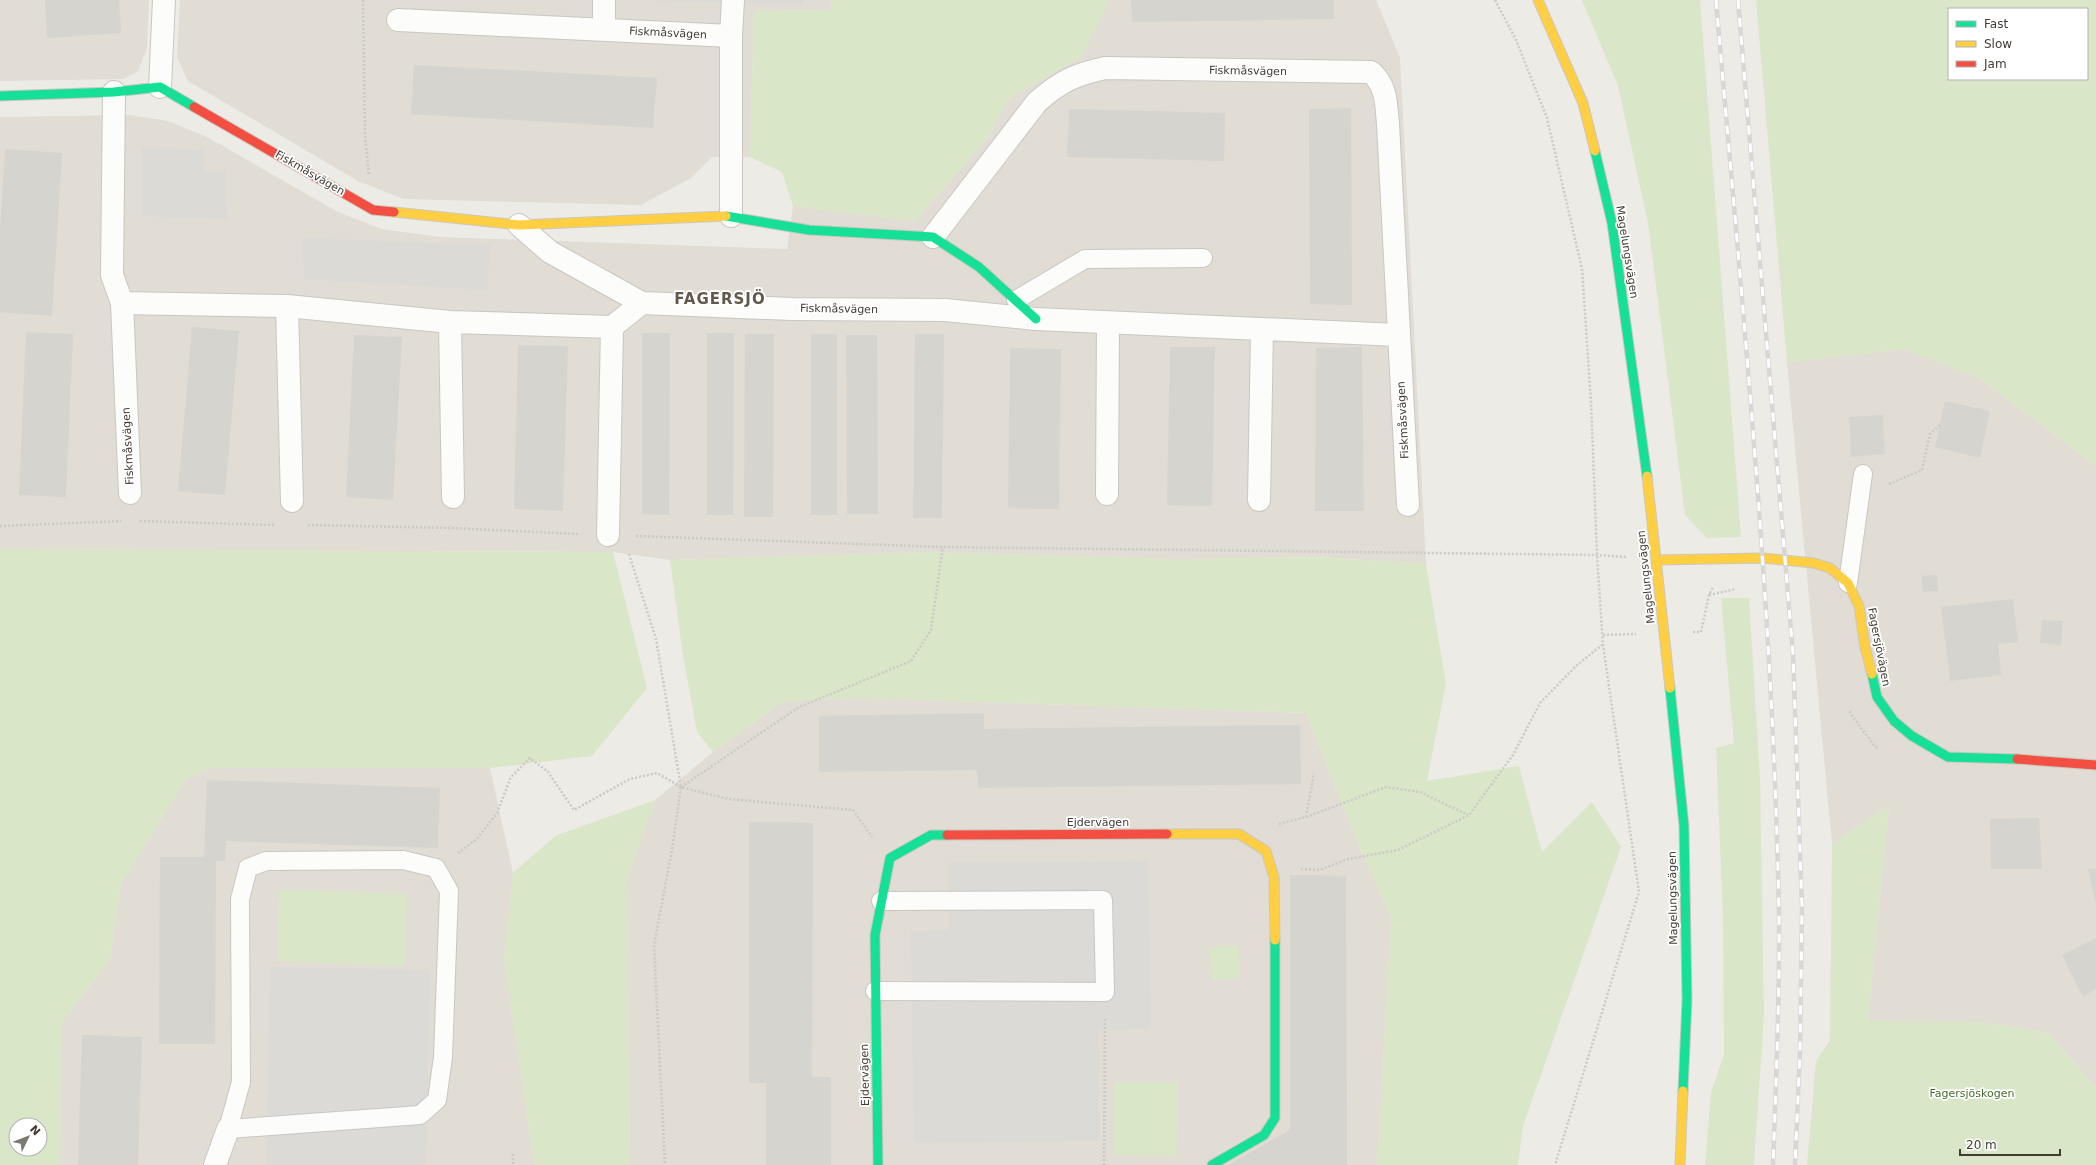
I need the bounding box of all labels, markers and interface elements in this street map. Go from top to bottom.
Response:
legend [1948,8,2088,80]
text: Fast [1984,17,2008,31]
street label: Fiskmåsvägen [629,24,707,42]
text: Slow [1984,37,2012,51]
text: Jam [1983,57,2007,71]
street label: Fiskmåsvägen [1209,64,1287,78]
street label: Fiskmåsvägen [273,148,347,198]
street label: Magelungsvägen [1613,205,1641,299]
district label: FAGERSJÖ [674,289,766,308]
street label: Fiskmåsvägen [800,302,878,316]
street label: Fiskmåsvägen [1394,381,1412,459]
street label: Fiskmåsvägen [119,407,137,485]
street label: Magelungsvägen [1635,530,1657,624]
street label: Fagersjövägen [1865,607,1893,687]
street label: Ejdervägen [1067,816,1129,829]
street label: Magelungsvägen [1666,851,1680,945]
street label: Ejdervägen [858,1044,872,1106]
park label: Fagersjöskogen [1929,1087,2015,1100]
north arrow [8,1117,48,1157]
text: N [27,1123,43,1138]
scale bar [1960,1131,2060,1157]
text: 20 m [1966,1138,1997,1152]

